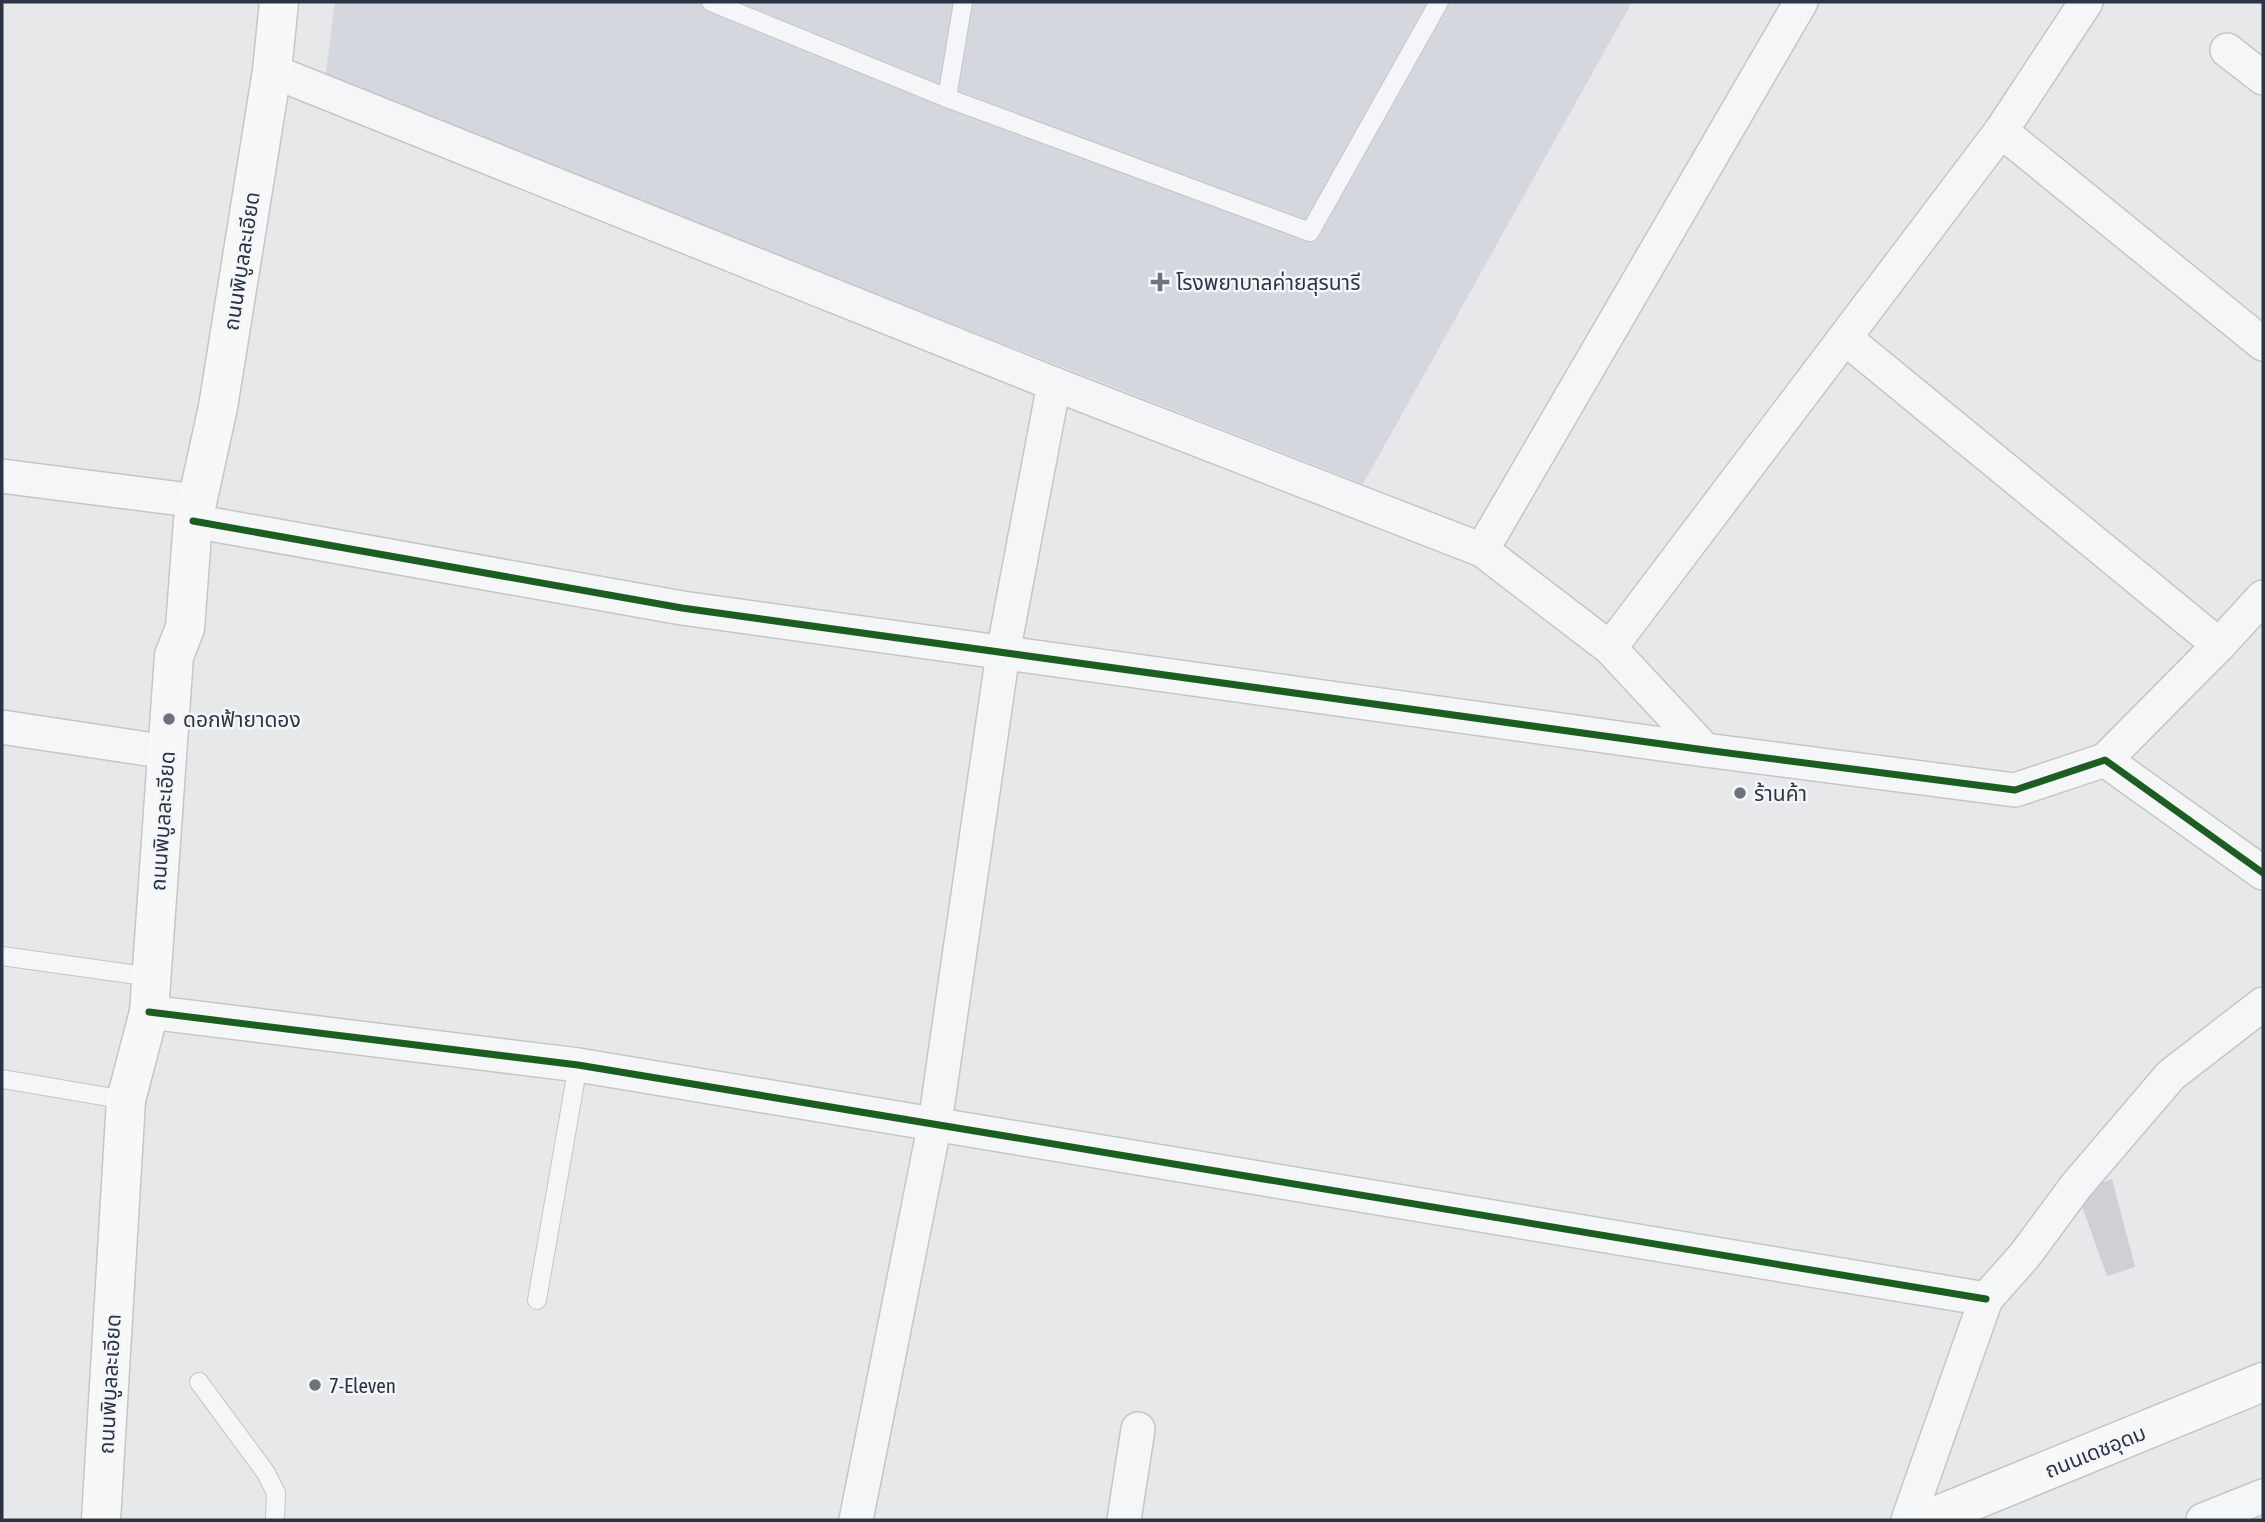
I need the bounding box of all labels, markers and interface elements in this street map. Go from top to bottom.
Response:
street label: ถนนพิบูลละเอียด [218,190,266,332]
place label: โรงพยาบาลค่ายสุรนารี [1176,270,1360,296]
marker: โรงพยาบาลค่ายสุรนารี [1150,272,1170,292]
place label: ดอกฟ้ายาดอง [183,707,301,731]
marker: ดอกฟ้ายาดอง [161,711,177,727]
street label: ถนนพิบูลละเอียด [145,750,181,892]
place label: ร้านค้า [1754,781,1807,805]
marker: ร้านค้า [1732,785,1748,801]
street label: ถนนพิบูลละเอียด [93,1313,127,1455]
place label: 7-Eleven [329,1373,396,1397]
marker: 7-Eleven [307,1377,323,1393]
street label: ถนนเดชอุดม [2041,1420,2150,1484]

